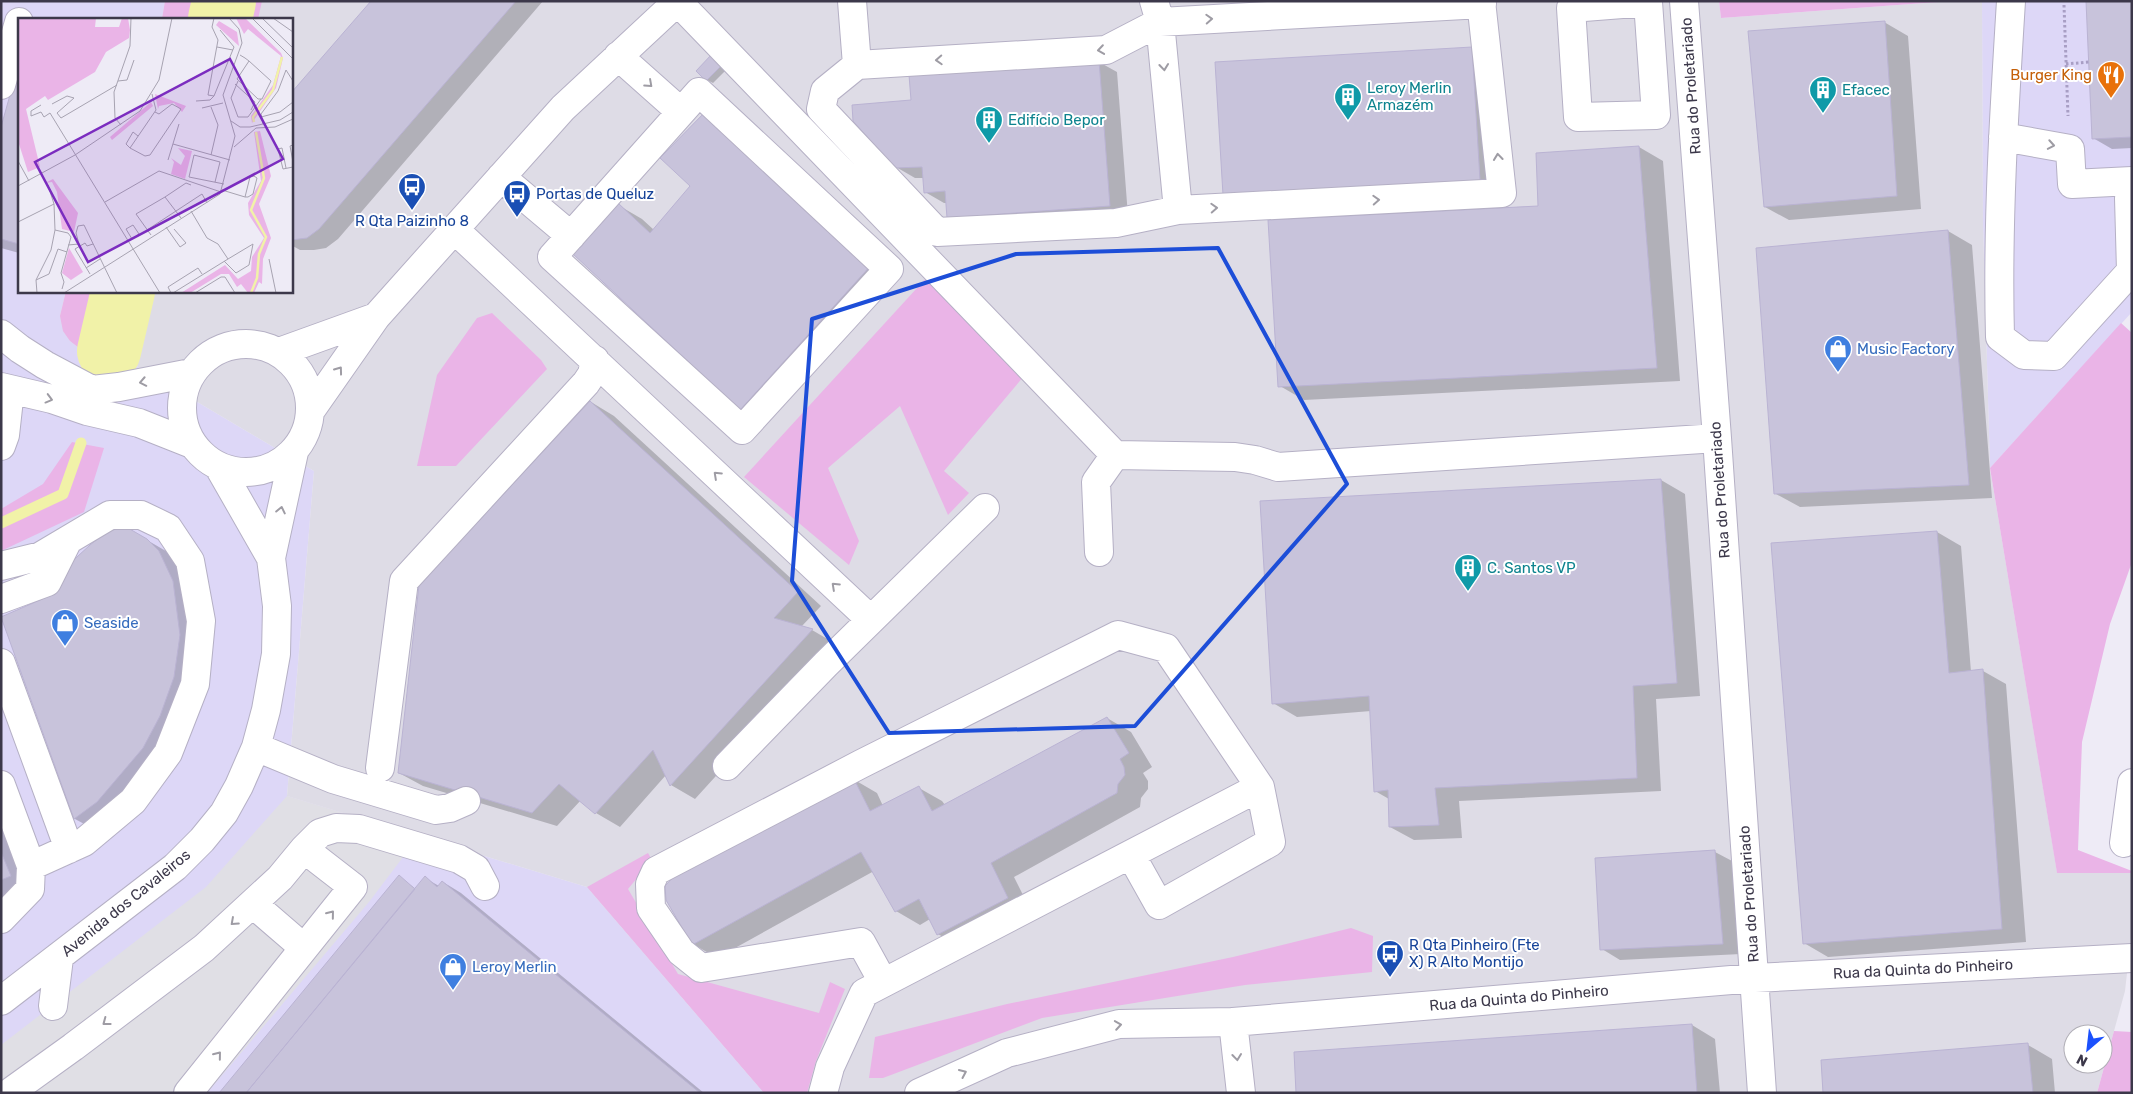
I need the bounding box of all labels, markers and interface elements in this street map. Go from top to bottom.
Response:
one-way arrow [1205,14,1213,25]
street label: Rua do Proletariado [1677,17,1705,155]
inset map [18,18,292,292]
one-way arrow [1096,44,1104,55]
one-way arrow [934,54,942,65]
restaurant icon: Burger King [2096,60,2126,99]
one-way arrow [1159,63,1170,71]
place label: Burger King [2010,66,2092,84]
building icon: Efacec [1808,75,1838,114]
one-way arrow [644,78,653,87]
place label: Leroy Merlin Armazém [1367,79,1451,114]
place label: Efacec [1842,81,1890,99]
building icon: Leroy Merlin Armazém [1333,82,1363,121]
building icon: Edifício Bepor [974,105,1004,144]
place label: Edifício Bepor [1008,111,1105,129]
one-way arrow [2046,140,2055,150]
one-way arrow [1493,152,1504,160]
bus stop icon: R Qta Paizinho 8 [397,172,427,211]
bus stop icon: Portas de Queluz [502,179,532,218]
place label: Portas de Queluz [536,185,655,203]
one-way arrow [1373,194,1381,205]
one-way arrow [1210,203,1218,214]
place label: R Qta Paizinho 8 [355,212,469,230]
shop icon: Music Factory [1823,334,1853,373]
place label: Music Factory [1857,340,1955,358]
one-way arrow [333,366,342,376]
one-way arrow [139,376,148,387]
one-way arrow [44,393,53,404]
street label: Rua do Proletariado [1706,421,1734,559]
one-way arrow [714,472,723,481]
one-way arrow [275,506,286,515]
building icon: C. Santos VP [1453,553,1483,592]
place label: C. Santos VP [1487,559,1576,577]
one-way arrow [832,583,841,592]
shop icon: Seaside [50,608,80,647]
place label: Seaside [84,614,139,632]
street label: Rua do Proletariado [1735,825,1763,963]
street label: Avenida dos Cavaleiros [58,845,194,960]
one-way arrow [325,911,334,920]
one-way arrow [230,916,239,925]
place label: R Qta Pinheiro (Fte X) R Alto Montijo [1409,936,1540,971]
bus stop icon: R Qta Pinheiro (Fte X) R Alto Montijo [1375,939,1405,978]
shop icon: Leroy Merlin [438,952,468,991]
street label: Rua da Quinta do Pinheiro [1833,955,2013,983]
place label: Leroy Merlin [472,958,556,976]
street label: Rua da Quinta do Pinheiro [1428,981,1610,1015]
one-way arrow [103,1017,112,1025]
one-way arrow [1114,1021,1123,1031]
north arrow [2063,1024,2113,1074]
text: N [2074,1050,2091,1070]
one-way arrow [213,1052,221,1061]
one-way arrow [1231,1054,1242,1062]
one-way arrow [958,1068,967,1079]

